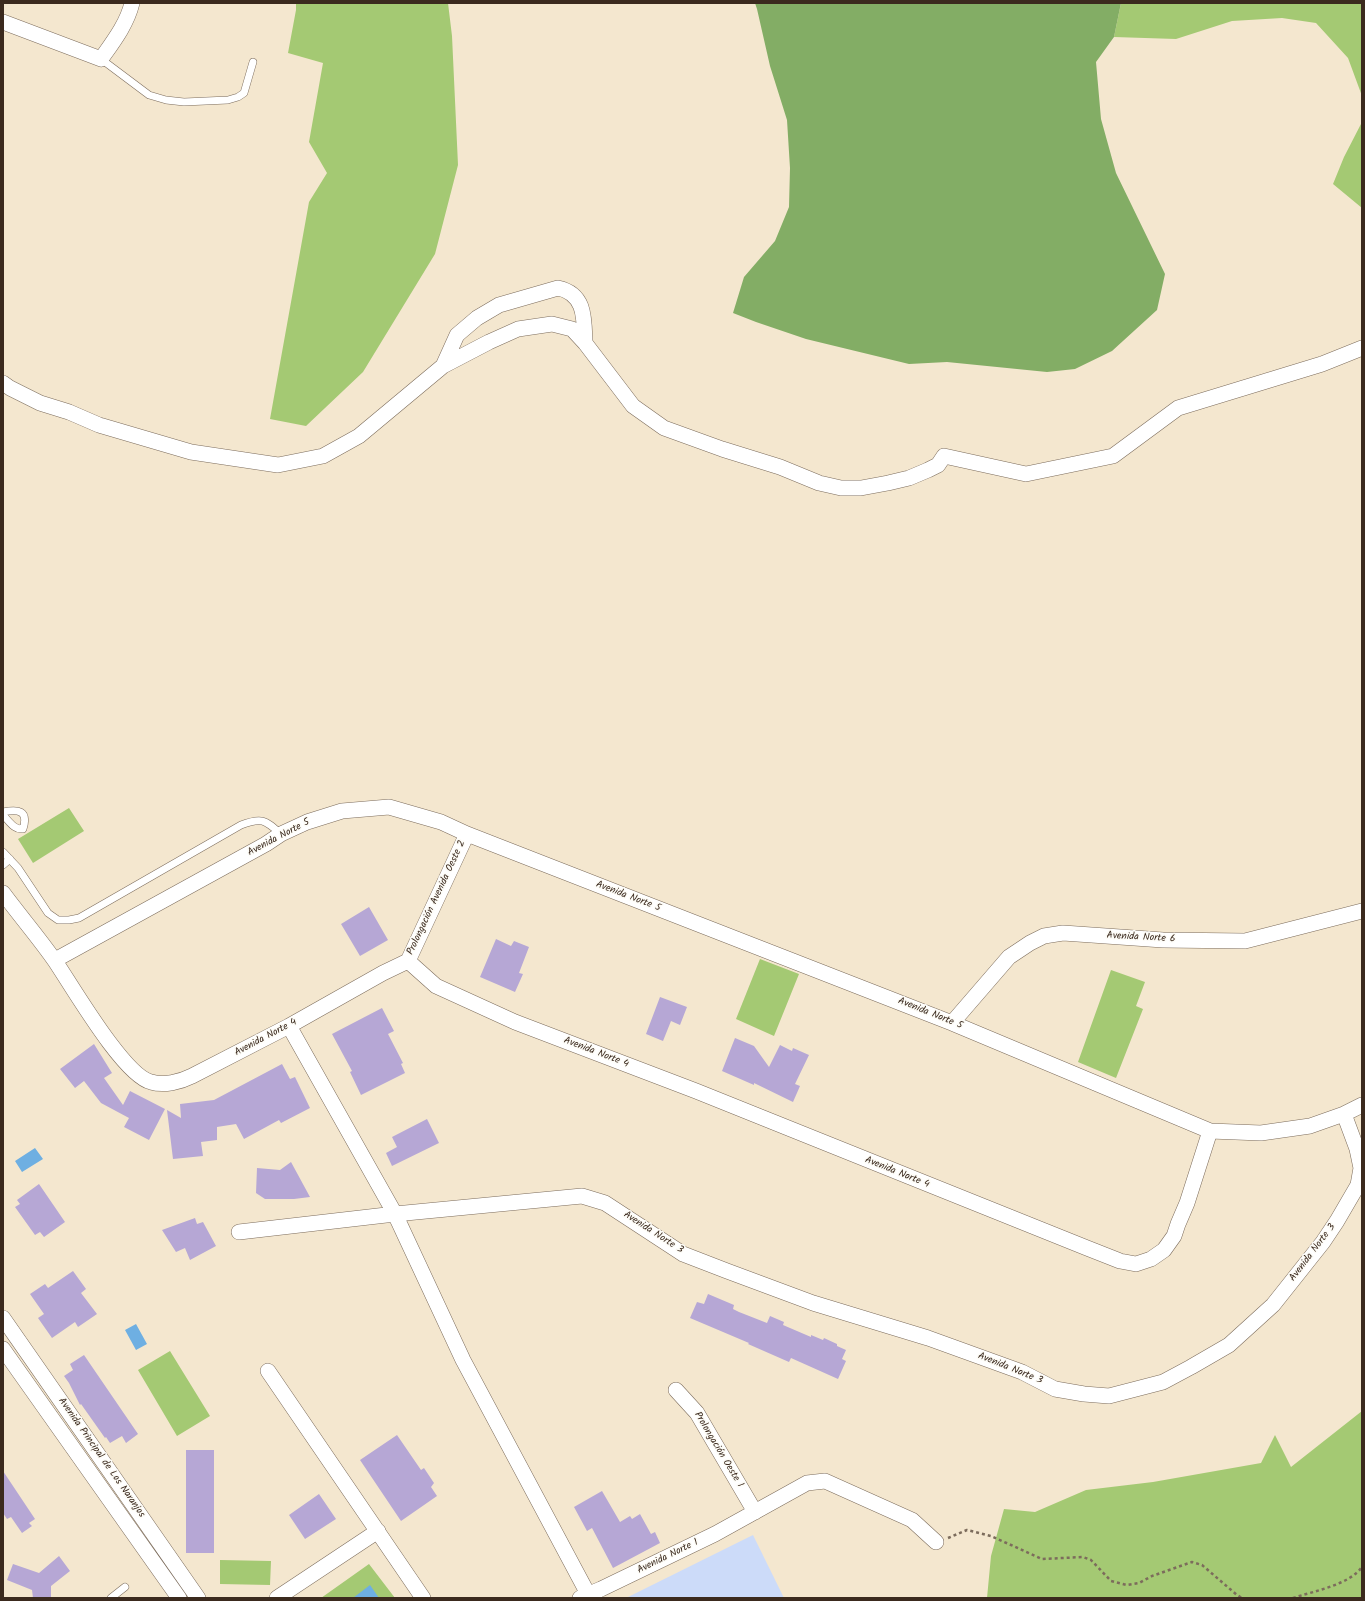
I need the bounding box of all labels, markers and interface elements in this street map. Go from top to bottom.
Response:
street label: Avenida Norte 5 [246,817,312,859]
street label: Prolongación Avenida Oeste 2 [405,839,469,957]
street label: Avenida Norte 5 [594,879,662,915]
street label: Avenida Norte 6 [1106,930,1176,946]
street label: Avenida Norte 5 [896,996,964,1032]
street label: Avenida Norte 4 [233,1017,299,1059]
street label: Avenida Norte 4 [562,1035,630,1071]
street label: Avenida Norte 4 [863,1155,931,1191]
street label: Avenida Norte 3 [621,1209,685,1257]
street label: Avenida Norte 3 [1287,1222,1339,1284]
street label: Avenida Norte 3 [976,1351,1044,1387]
street label: Avenida Principal de Los Naranjos [55,1396,147,1520]
street label: Prolongación Oeste 1 [691,1410,745,1490]
street label: Avenida Norte 1 [636,1537,700,1577]

